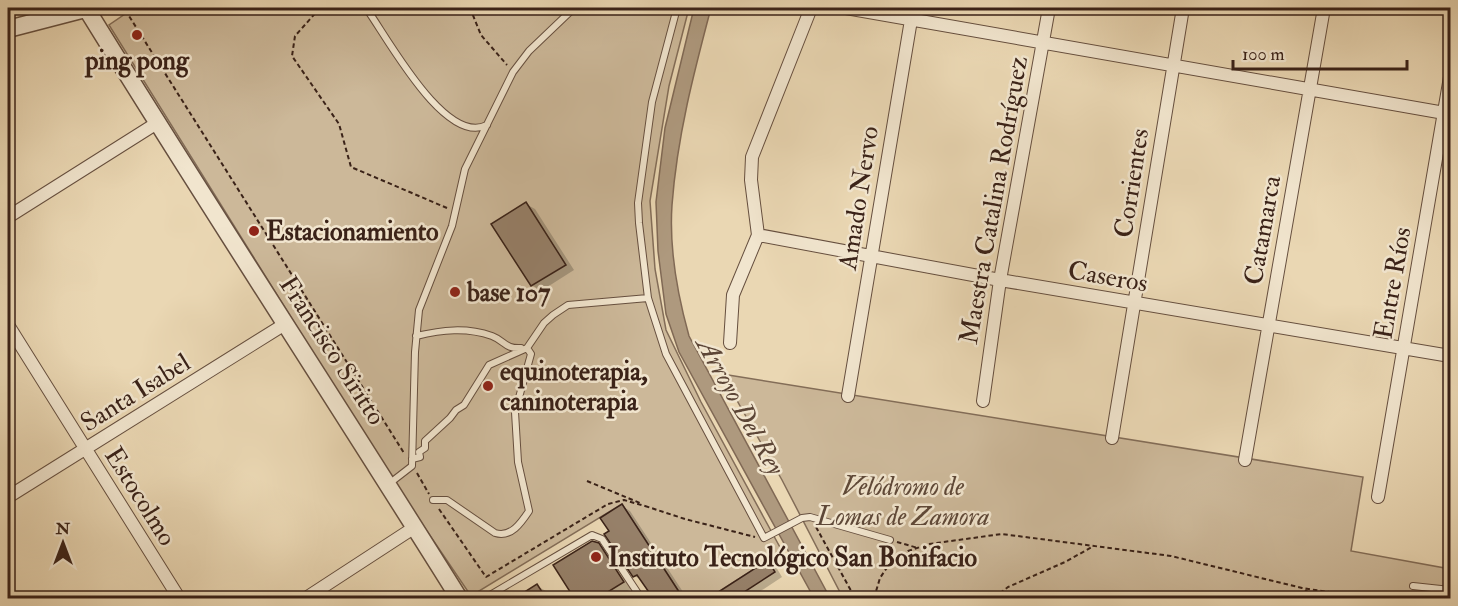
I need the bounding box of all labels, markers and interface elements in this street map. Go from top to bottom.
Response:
marker: ping pong [130,28,144,42]
scale bar [1233,33,1407,71]
text: 100 m [1242,43,1285,66]
place label: ping pong [84,45,190,78]
street label: Maestra Catalina Rodríguez [953,53,1035,347]
street label: Amado Nervo [832,124,886,273]
street label: Corrientes [1108,126,1156,240]
street label: Catamarca [1238,173,1288,287]
place label: Estacionamiento [266,216,439,248]
marker: Estacionamiento [247,224,261,238]
street label: Entre Ríos [1367,225,1419,342]
street label: Caseros [1065,254,1150,300]
street label: Francisco Siritto [272,270,392,431]
place label: base 107 [466,277,550,309]
marker: base 107 [448,285,462,299]
water label: Arroyo Del Rey [688,329,792,482]
street label: Santa Isabel [75,346,197,439]
place label: equinoterapia, caninoterapia [500,356,648,419]
marker: equinoterapia, caninoterapia [481,379,495,393]
street label: Estocolmo [97,441,183,552]
park label: Velódromo de Lomas de Zamora [816,471,989,533]
north arrow [33,513,93,573]
text: N [55,519,71,539]
place label: Instituto Tecnológico San Bonifacio [608,542,978,575]
marker: Instituto Tecnológico San Bonifacio [589,550,603,564]

